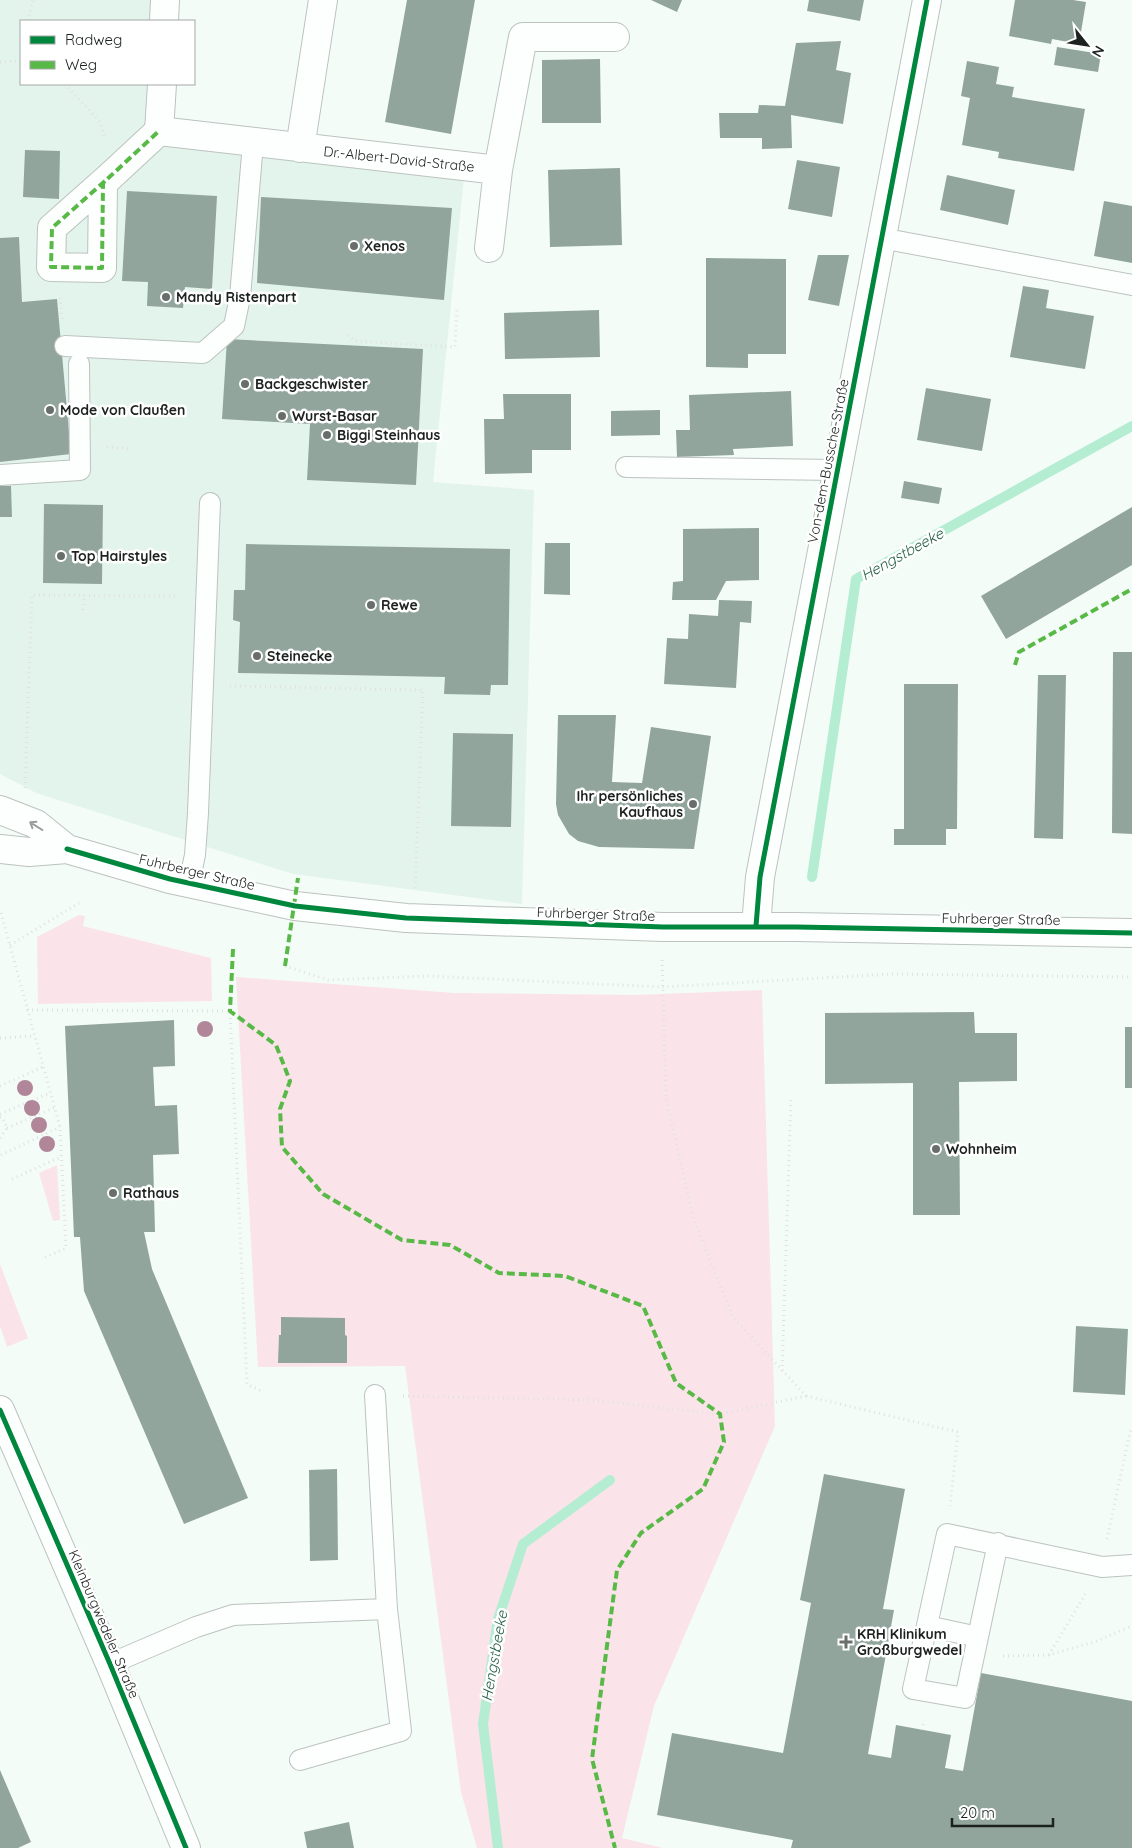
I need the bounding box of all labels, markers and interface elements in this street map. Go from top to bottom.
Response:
legend [20,20,195,85]
north arrow [1062,20,1112,70]
text: Radweg [65,30,122,49]
text: N [1088,43,1109,60]
text: Weg [65,55,97,74]
street label: Dr.-Albert-David-Straße [323,142,475,176]
place label: Xenos [364,237,405,255]
marker: Xenos [348,240,360,252]
place label: Mandy Ristenpart [176,288,297,306]
marker: Mandy Ristenpart [160,291,172,303]
place label: Backgeschwister [255,375,368,393]
street label: Von-dem-Bussche-Straße [803,377,853,545]
marker: Backgeschwister [239,378,251,390]
place label: Mode von Claußen [60,401,185,419]
marker: Mode von Claußen [44,404,56,416]
place label: Wurst-Basar [292,407,377,425]
marker: Wurst-Basar [276,410,288,422]
place label: Biggi Steinhaus [337,426,441,444]
marker: Biggi Steinhaus [321,429,333,441]
water label: Hengstbeeke [857,523,947,584]
place label: Top Hairstyles [71,547,167,565]
marker: Top Hairstyles [55,550,67,562]
place label: Rewe [381,596,418,614]
marker: Rewe [365,599,377,611]
place label: Steinecke [267,647,332,665]
marker: Steinecke [251,650,263,662]
place label: Ihr persönliches Kaufhaus [576,787,683,821]
marker: Ihr persönliches Kaufhaus [687,798,699,810]
one-way arrow [29,820,43,830]
street label: Fuhrberger Straße [137,850,257,894]
street label: Fuhrberger Straße [536,903,656,925]
street label: Fuhrberger Straße [941,909,1061,929]
place label: Wohnheim [946,1140,1017,1158]
marker: Wohnheim [930,1143,942,1155]
place label: Rathaus [123,1184,179,1202]
marker: Rathaus [107,1187,119,1199]
street label: Kleinburgwedeler Straße [65,1547,144,1701]
water label: Hengstbeeke [477,1609,511,1703]
place label: KRH Klinikum Großburgwedel [857,1625,962,1659]
marker: KRH Klinikum Großburgwedel [839,1635,853,1649]
scale bar [952,1796,1053,1828]
text: 20 m [960,1803,995,1822]

